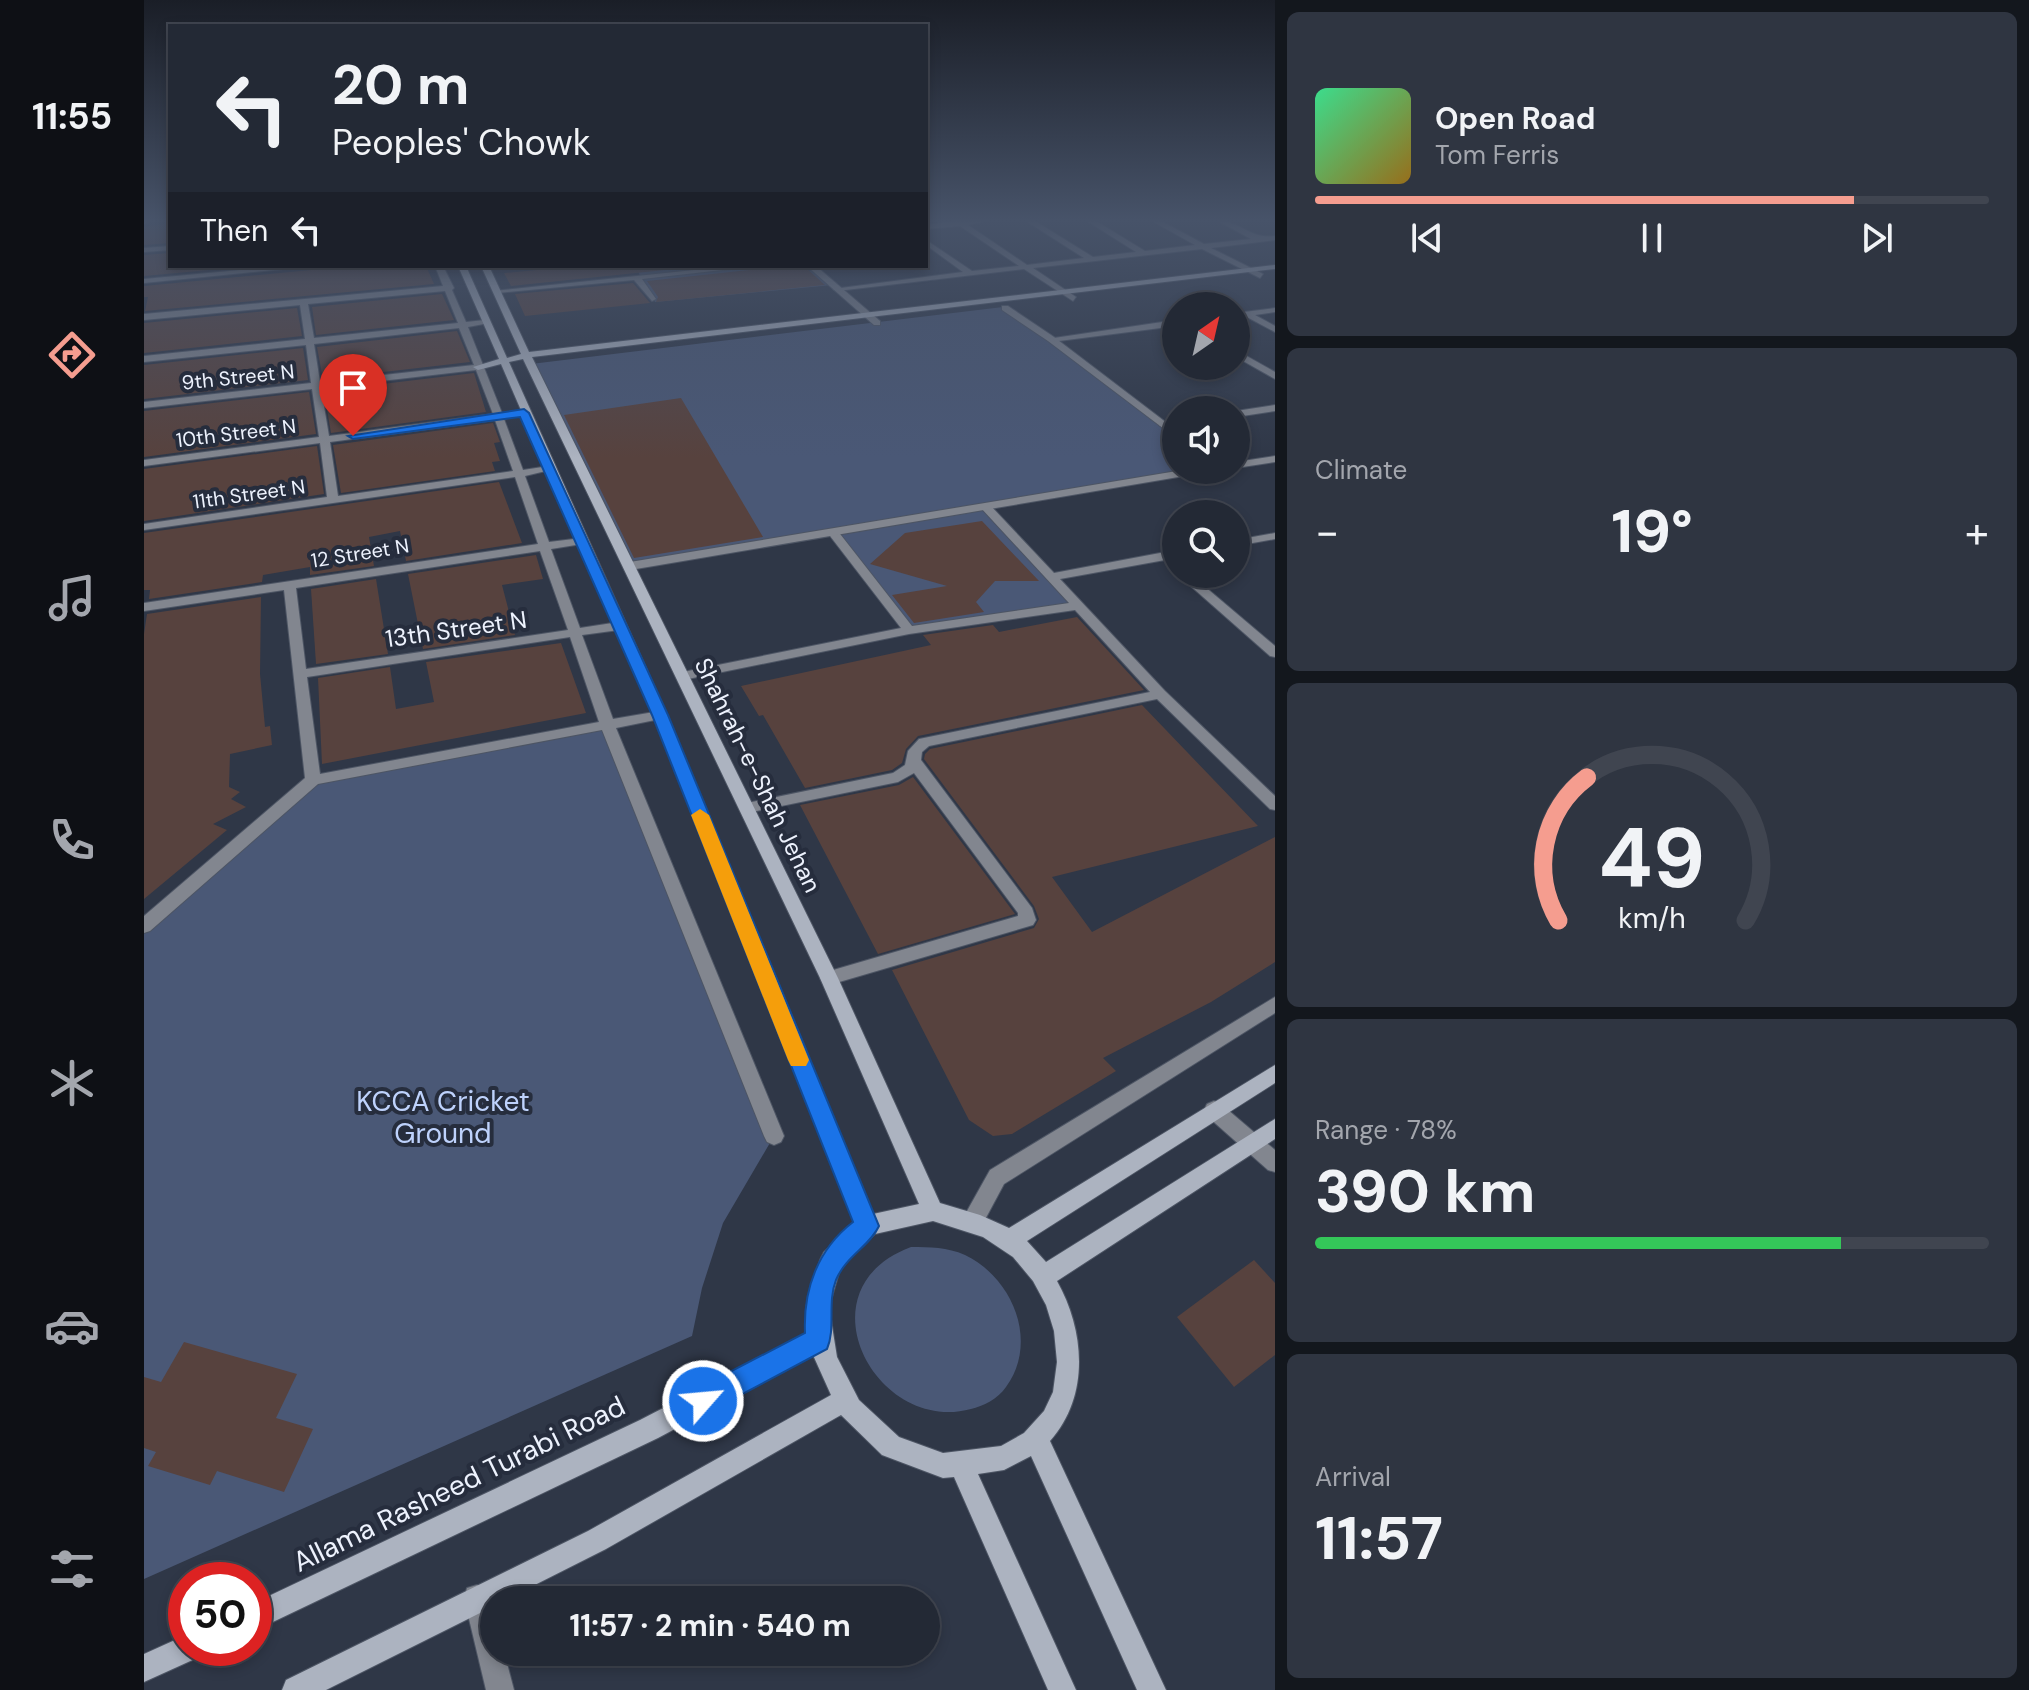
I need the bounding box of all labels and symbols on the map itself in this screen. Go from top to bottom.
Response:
north arrow [1162,292,1250,380]
pin [319,354,387,436]
street label: 9th Street N [180,358,296,396]
street label: 10th Street N [175,413,297,453]
street label: 11th Street N [191,473,307,515]
street label: 12 Street N [309,532,411,574]
street label: 13th Street N [383,604,529,654]
street label: Shahrah-e-Shah Jehan [688,653,828,897]
park label: KCCA Cricket Ground [356,1083,530,1152]
position arrow [661,1359,745,1443]
street label: Allama Rasheed Turabi Road [287,1387,631,1581]
speed limit sign: 50 [168,1562,272,1666]

